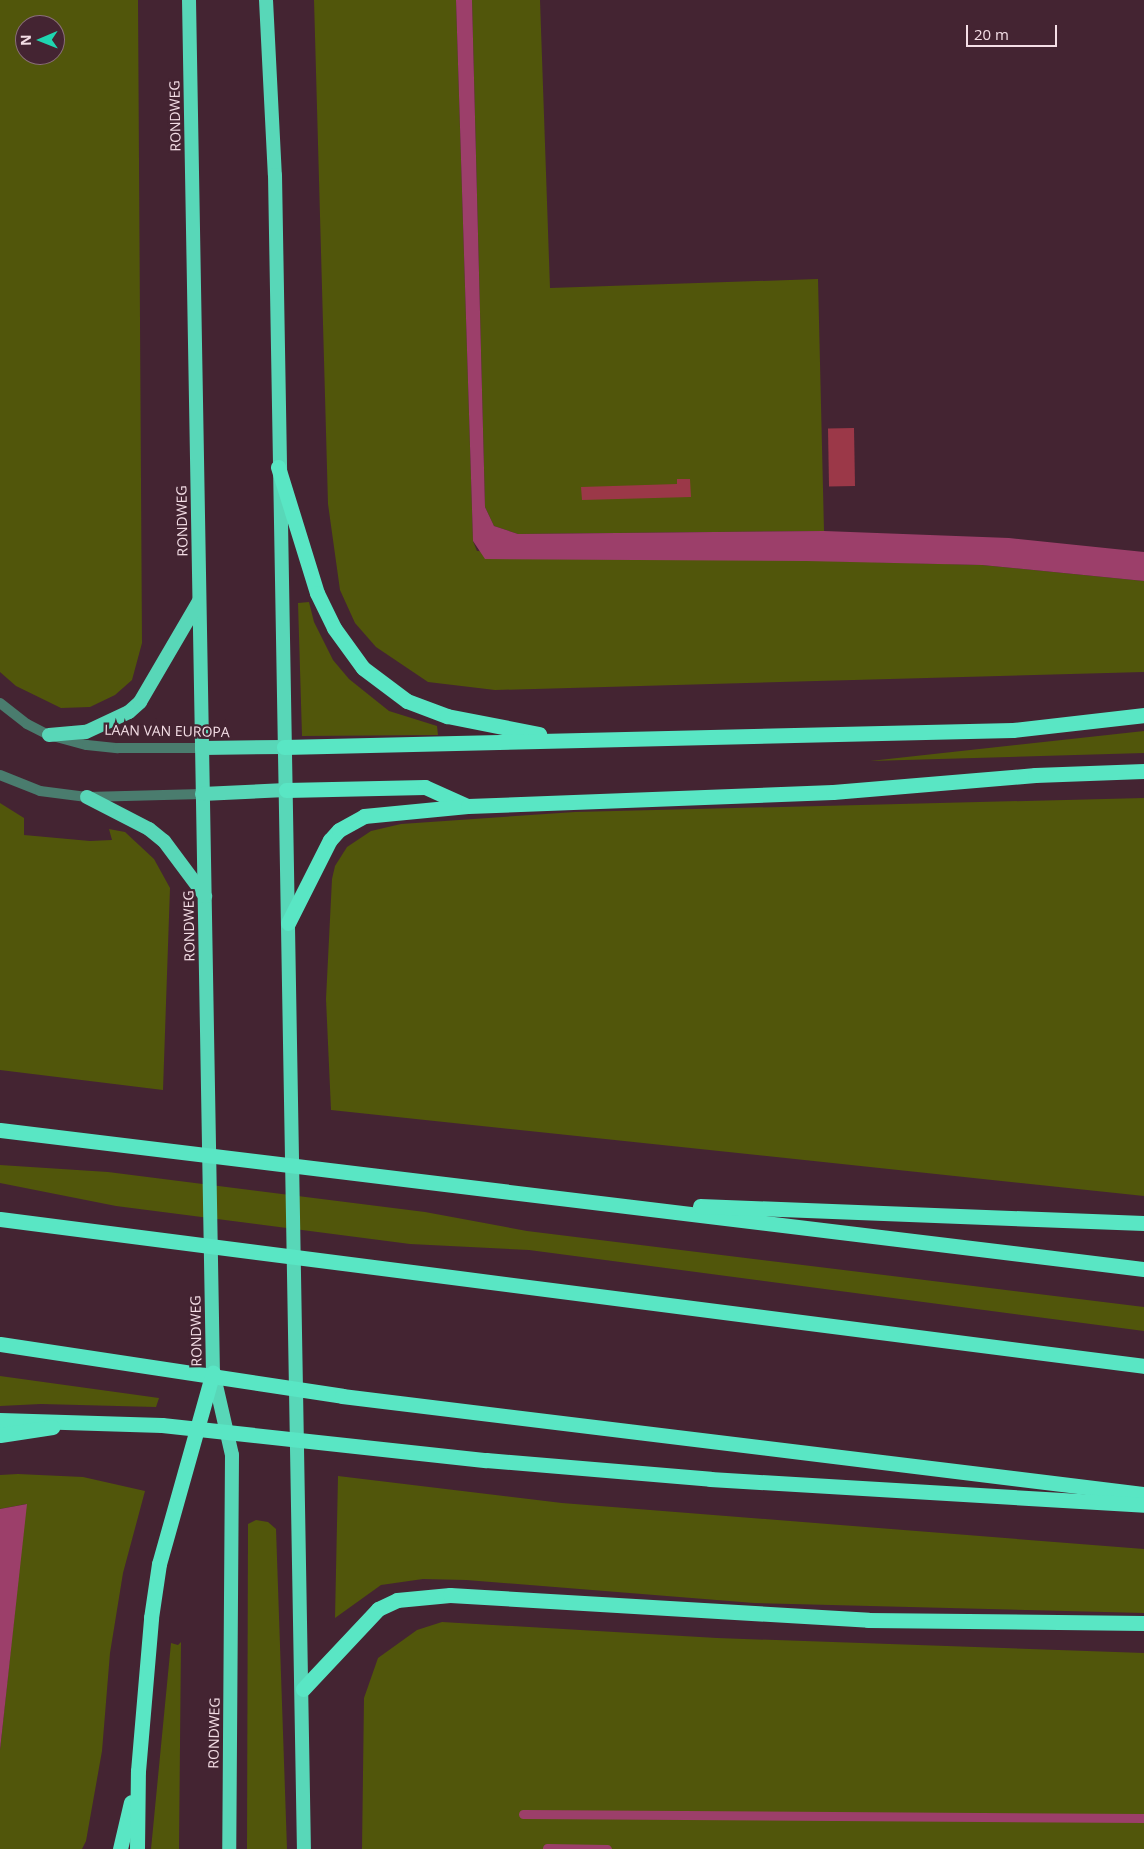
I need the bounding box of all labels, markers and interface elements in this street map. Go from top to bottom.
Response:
north arrow [15,15,65,65]
scale bar [969,15,1060,47]
text: 20 m [974,24,1009,44]
text: N [16,34,35,46]
street label: RONDWEG [166,80,184,152]
street label: RONDWEG [173,485,191,557]
street label: LAAN VAN EUROPA [104,722,230,740]
street label: RONDWEG [180,890,198,962]
street label: RONDWEG [187,1295,205,1367]
street label: RONDWEG [205,1697,223,1769]

